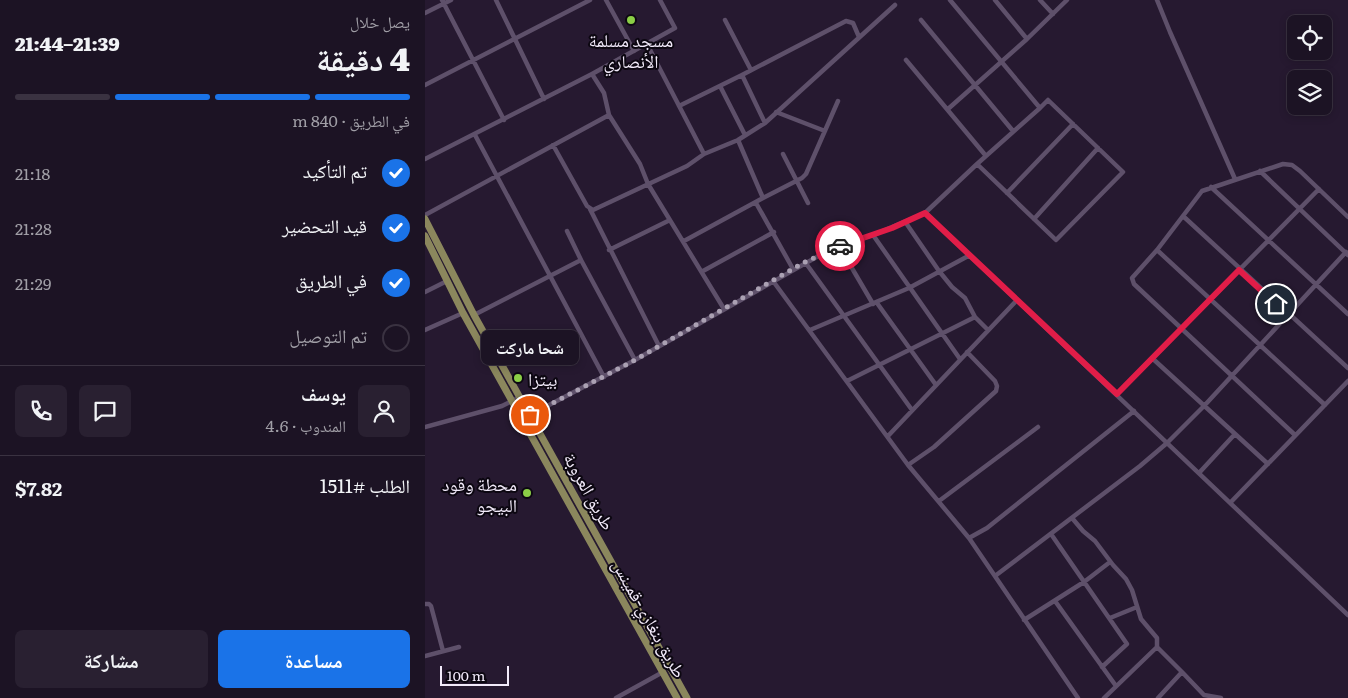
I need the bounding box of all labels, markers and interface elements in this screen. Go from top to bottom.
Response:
text: يصل خلال [350,9,410,33]
marker: مسجد مسلمة الأنصاري [625,14,637,26]
map controls [1287,15,1332,115]
button: locate [1287,15,1332,60]
place label: مسجد مسلمة الأنصاري [589,26,673,76]
text: 21:39–21:44 [15,29,120,57]
text: 4 دقيقة [316,33,410,81]
button: layers [1287,70,1332,115]
text: في الطريق · 840 m [292,108,410,132]
text: تم التأكيد [303,156,367,184]
icon: check [382,159,410,187]
text: 21:18 [15,161,50,185]
text: قيد التحضير [282,211,367,239]
icon: check [382,214,410,242]
text: 21:28 [15,216,52,240]
courier [815,221,865,271]
icon: car [826,232,854,260]
text: في الطريق [295,266,367,294]
icon: check [382,269,410,297]
text: 21:29 [15,271,51,295]
pin [1255,283,1297,325]
icon: home [1262,290,1290,318]
text: تم التوصيل [289,321,367,349]
callout: شحا ماركت [481,330,579,365]
text: شحا ماركت [496,335,564,359]
place label: بيتزا [528,365,558,392]
marker: بيتزا [512,372,524,384]
text: يوسف [301,379,346,407]
button: phone [15,385,67,437]
button: chat [79,385,131,437]
button: person [358,385,410,437]
pin [509,394,551,436]
icon: bag [516,401,544,429]
text: المندوب · 4.6 [266,413,346,437]
street label: طريق العروبة [558,447,622,535]
place label: محطة وقود البيجو [442,470,517,518]
text: الطلب #1511 [320,471,410,499]
text: $7.82 [15,474,62,502]
marker: محطة وقود البيجو [521,487,533,499]
street label: طريق بنغازي-قمينس [604,554,694,684]
button: مشاركة [15,630,208,688]
button: مساعدة [218,630,410,688]
scale bar [440,663,509,686]
text: 100 m [447,665,485,685]

